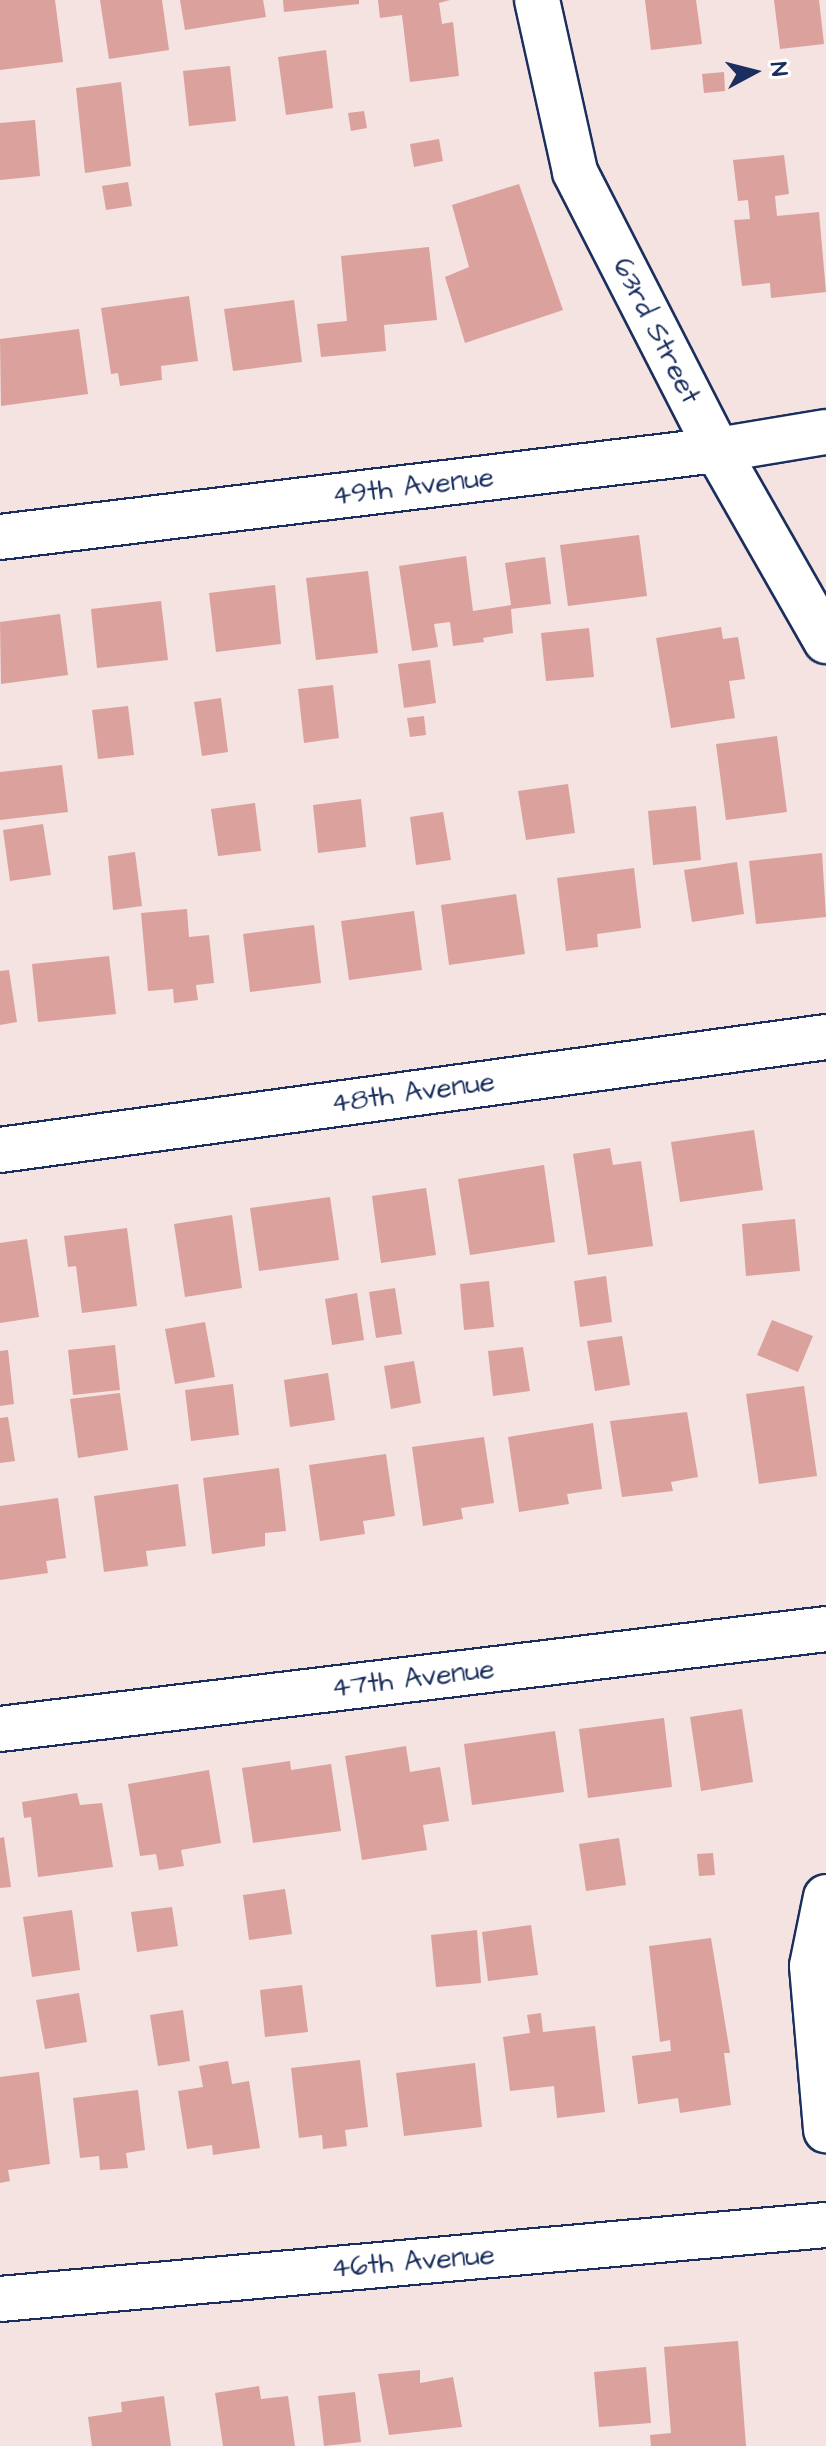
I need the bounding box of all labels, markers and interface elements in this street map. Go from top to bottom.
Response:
north arrow [714,32,794,112]
text: N [762,60,795,78]
street label: 63rd Street [605,252,707,410]
street label: 49th Avenue [330,460,496,514]
street label: 48th Avenue [329,1065,497,1121]
street label: 47th Avenue [330,1652,496,1706]
street label: 46th Avenue [330,2238,496,2286]

